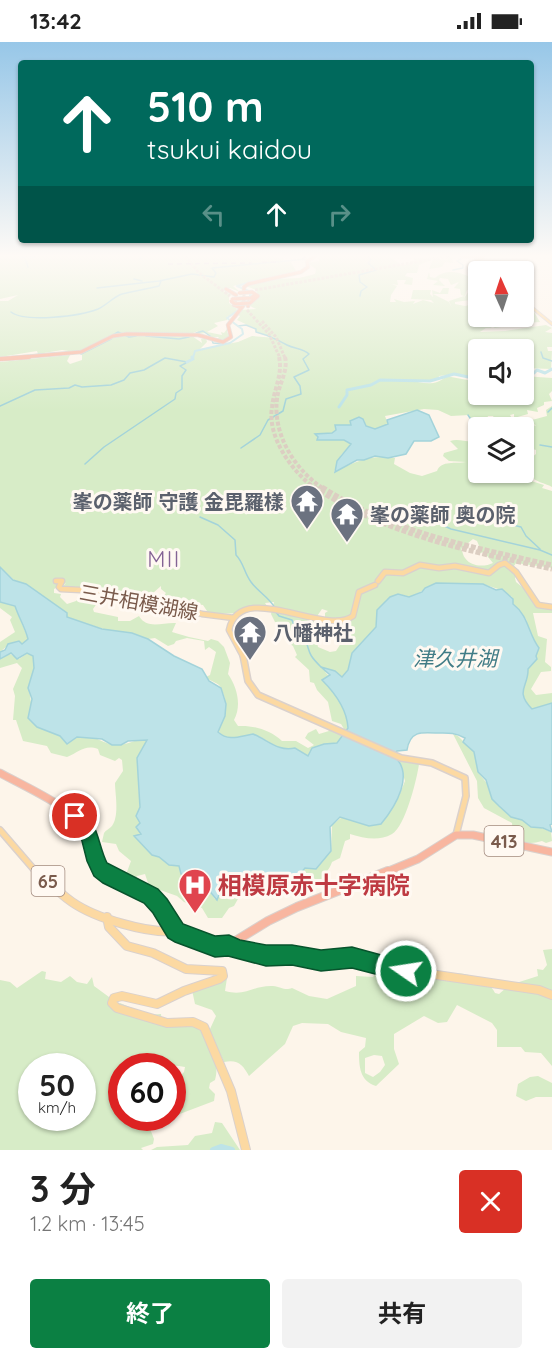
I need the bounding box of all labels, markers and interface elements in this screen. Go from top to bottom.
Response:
text: 13:42 [30,7,82,35]
text: 510 m [147,80,264,133]
icon: ahead [48,84,126,162]
text: tsukui kaidou [147,132,312,166]
icon: left [197,198,230,231]
icon: ahead [260,198,293,231]
icon: right [323,198,356,231]
north arrow [468,261,534,327]
map controls [468,261,534,483]
button: sound [468,339,534,405]
button: layers [468,417,534,483]
temple icon: 峯の薬師 守護 金毘羅樣 [289,483,325,530]
place label: 峯の薬師 守護 金毘羅樣 [73,489,284,514]
temple icon: 峯の薬師 奥の院 [329,496,365,543]
place label: 峯の薬師 奥の院 [370,502,516,527]
district label: MII [147,545,181,573]
street label: 三井相模湖線 [78,579,200,625]
temple icon: 八幡神社 [232,614,268,661]
place label: 八幡神社 [273,620,353,645]
water label: 津久井湖 [413,645,500,671]
pin [49,790,100,841]
icon: arrive [58,799,91,832]
road number: 413 [484,826,524,856]
road number: 65 [32,866,64,896]
hospital icon: 相模原赤十字病院 [177,867,213,914]
place label: 相模原赤十字病院 [218,870,410,900]
position arrow [374,939,438,1003]
speed limit sign: 60 [108,1053,186,1131]
text: 50 [39,1066,75,1104]
text: km/h [38,1098,76,1117]
text: 3 分 [30,1166,95,1211]
button: close [459,1170,522,1233]
text: 1.2 km · 13:45 [30,1211,145,1236]
button: 終了 [30,1279,270,1348]
button: 共有 [282,1279,522,1348]

